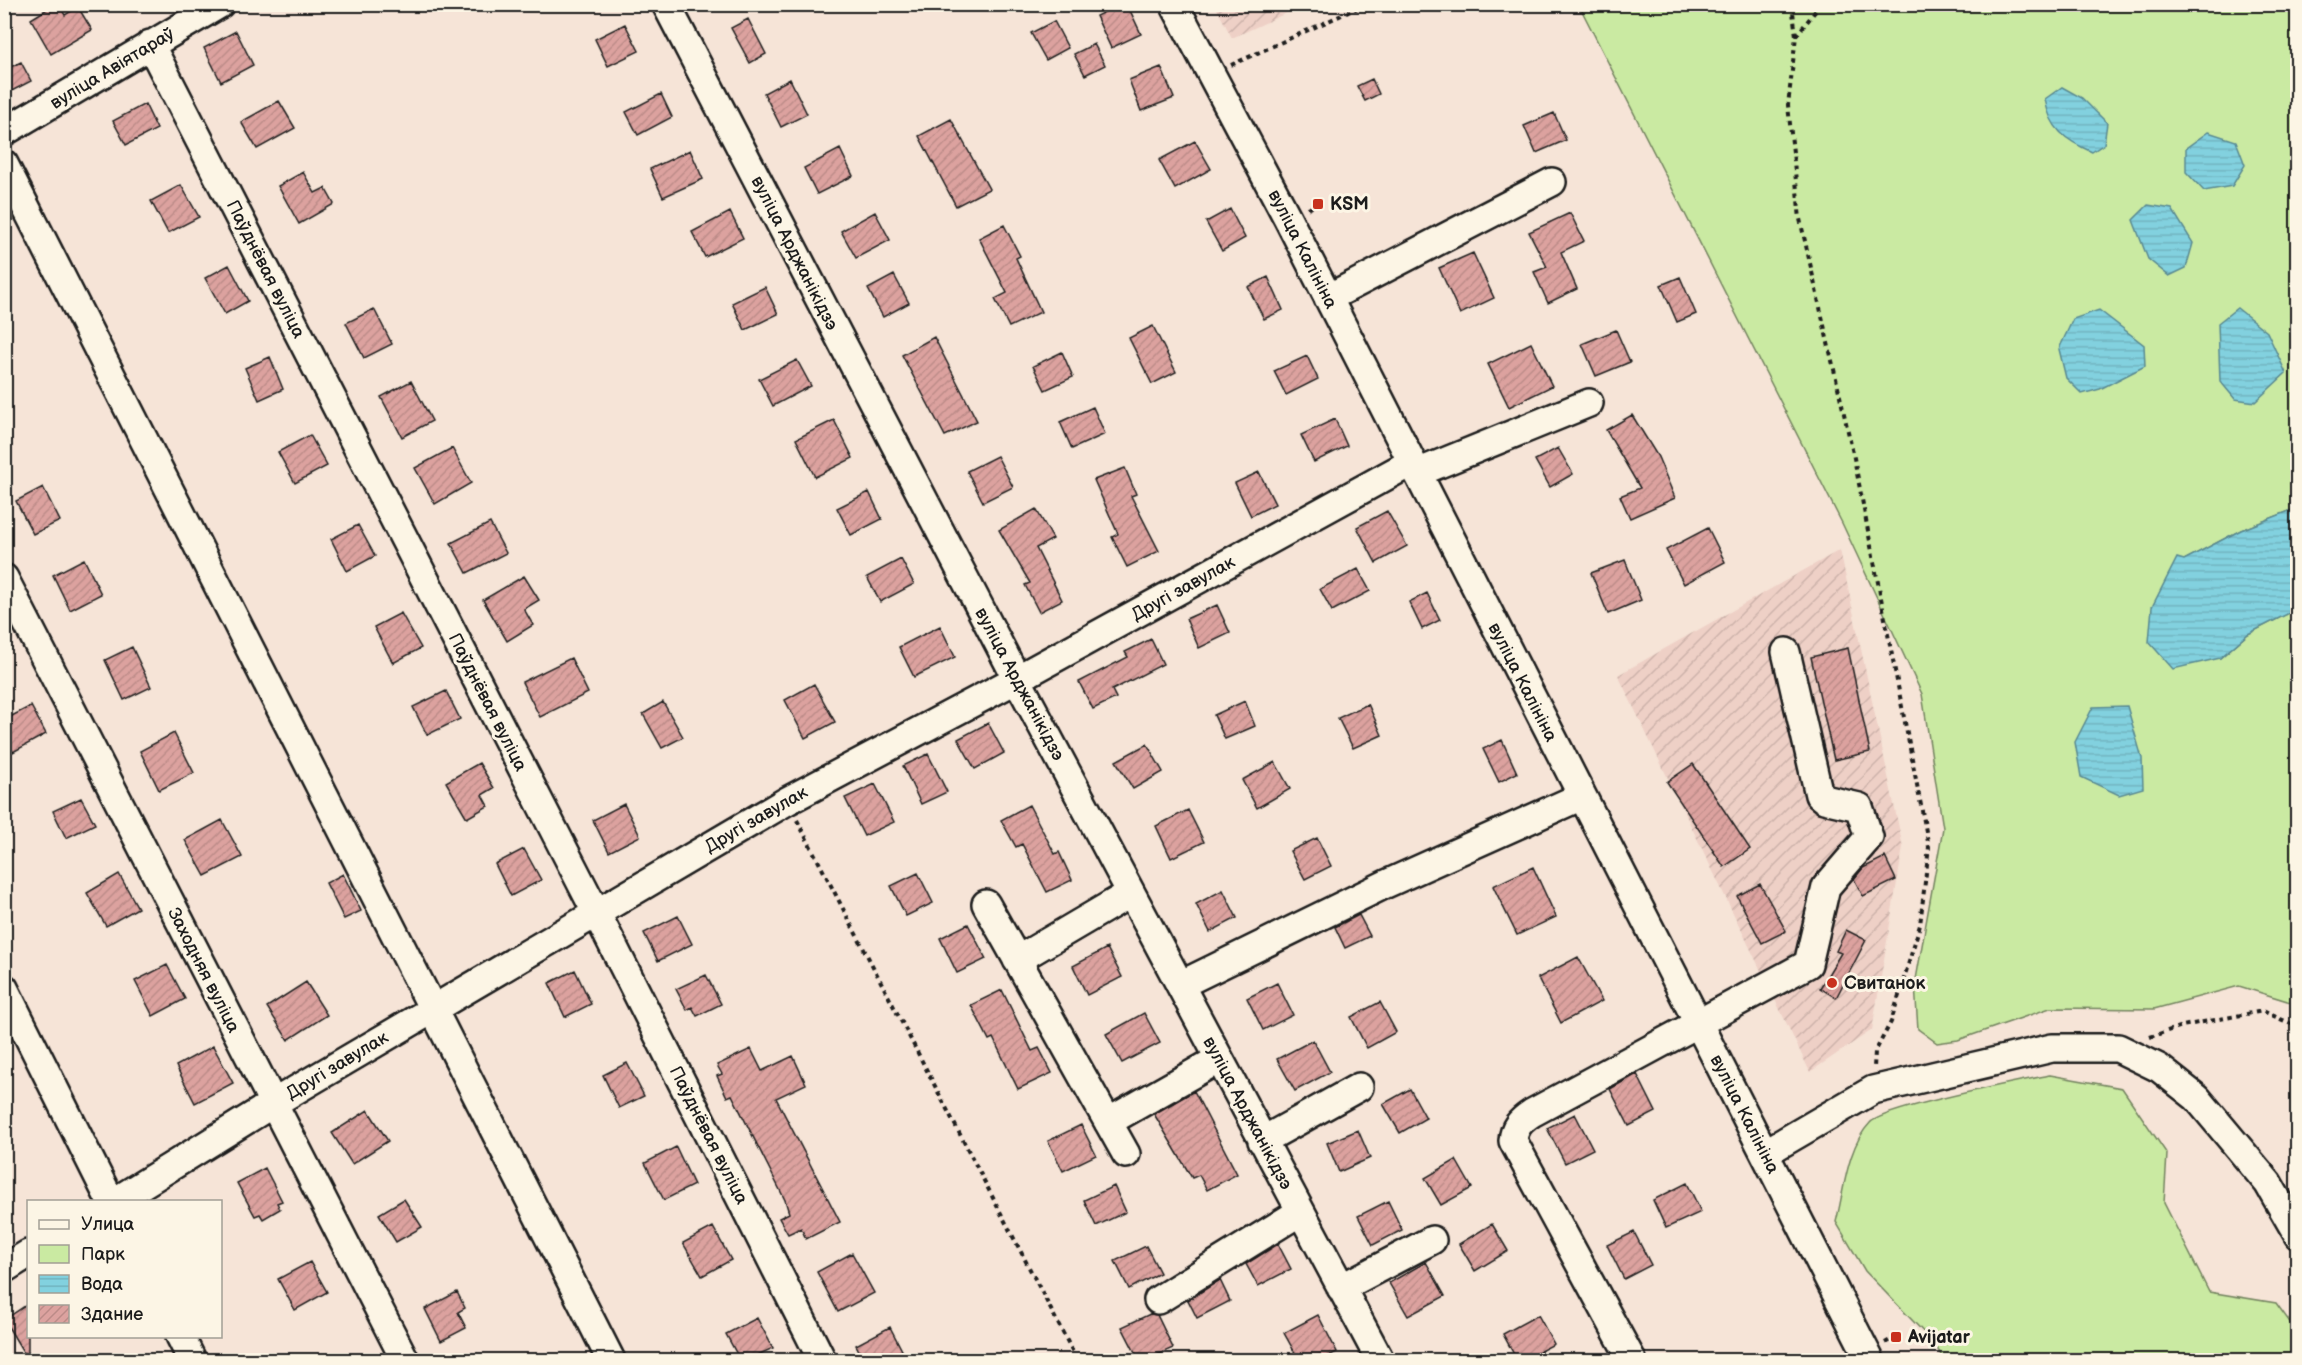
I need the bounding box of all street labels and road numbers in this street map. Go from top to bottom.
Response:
street label: вуліца Авіятараў [46,23,179,114]
street label: вуліца Арджанікідзэ [747,173,843,334]
street label: вуліца Калініна [1264,186,1342,313]
street label: Паўднёвая вуліца [222,197,310,342]
street label: Другі завулак [1128,551,1239,625]
street label: вуліца Арджанікідзэ [970,604,1069,764]
street label: вуліца Калініна [1484,619,1562,746]
street label: Паўднёвая вуліца [444,630,532,775]
street label: Другі завулак [701,781,812,857]
street label: Заходняя вуліца [163,904,244,1037]
street label: Другі завулак [283,1027,392,1104]
street label: вуліца Арджанікідзэ [1198,1033,1297,1193]
street label: вуліца Калініна [1706,1051,1784,1178]
street label: Паўднёвая вуліца [665,1063,753,1208]

